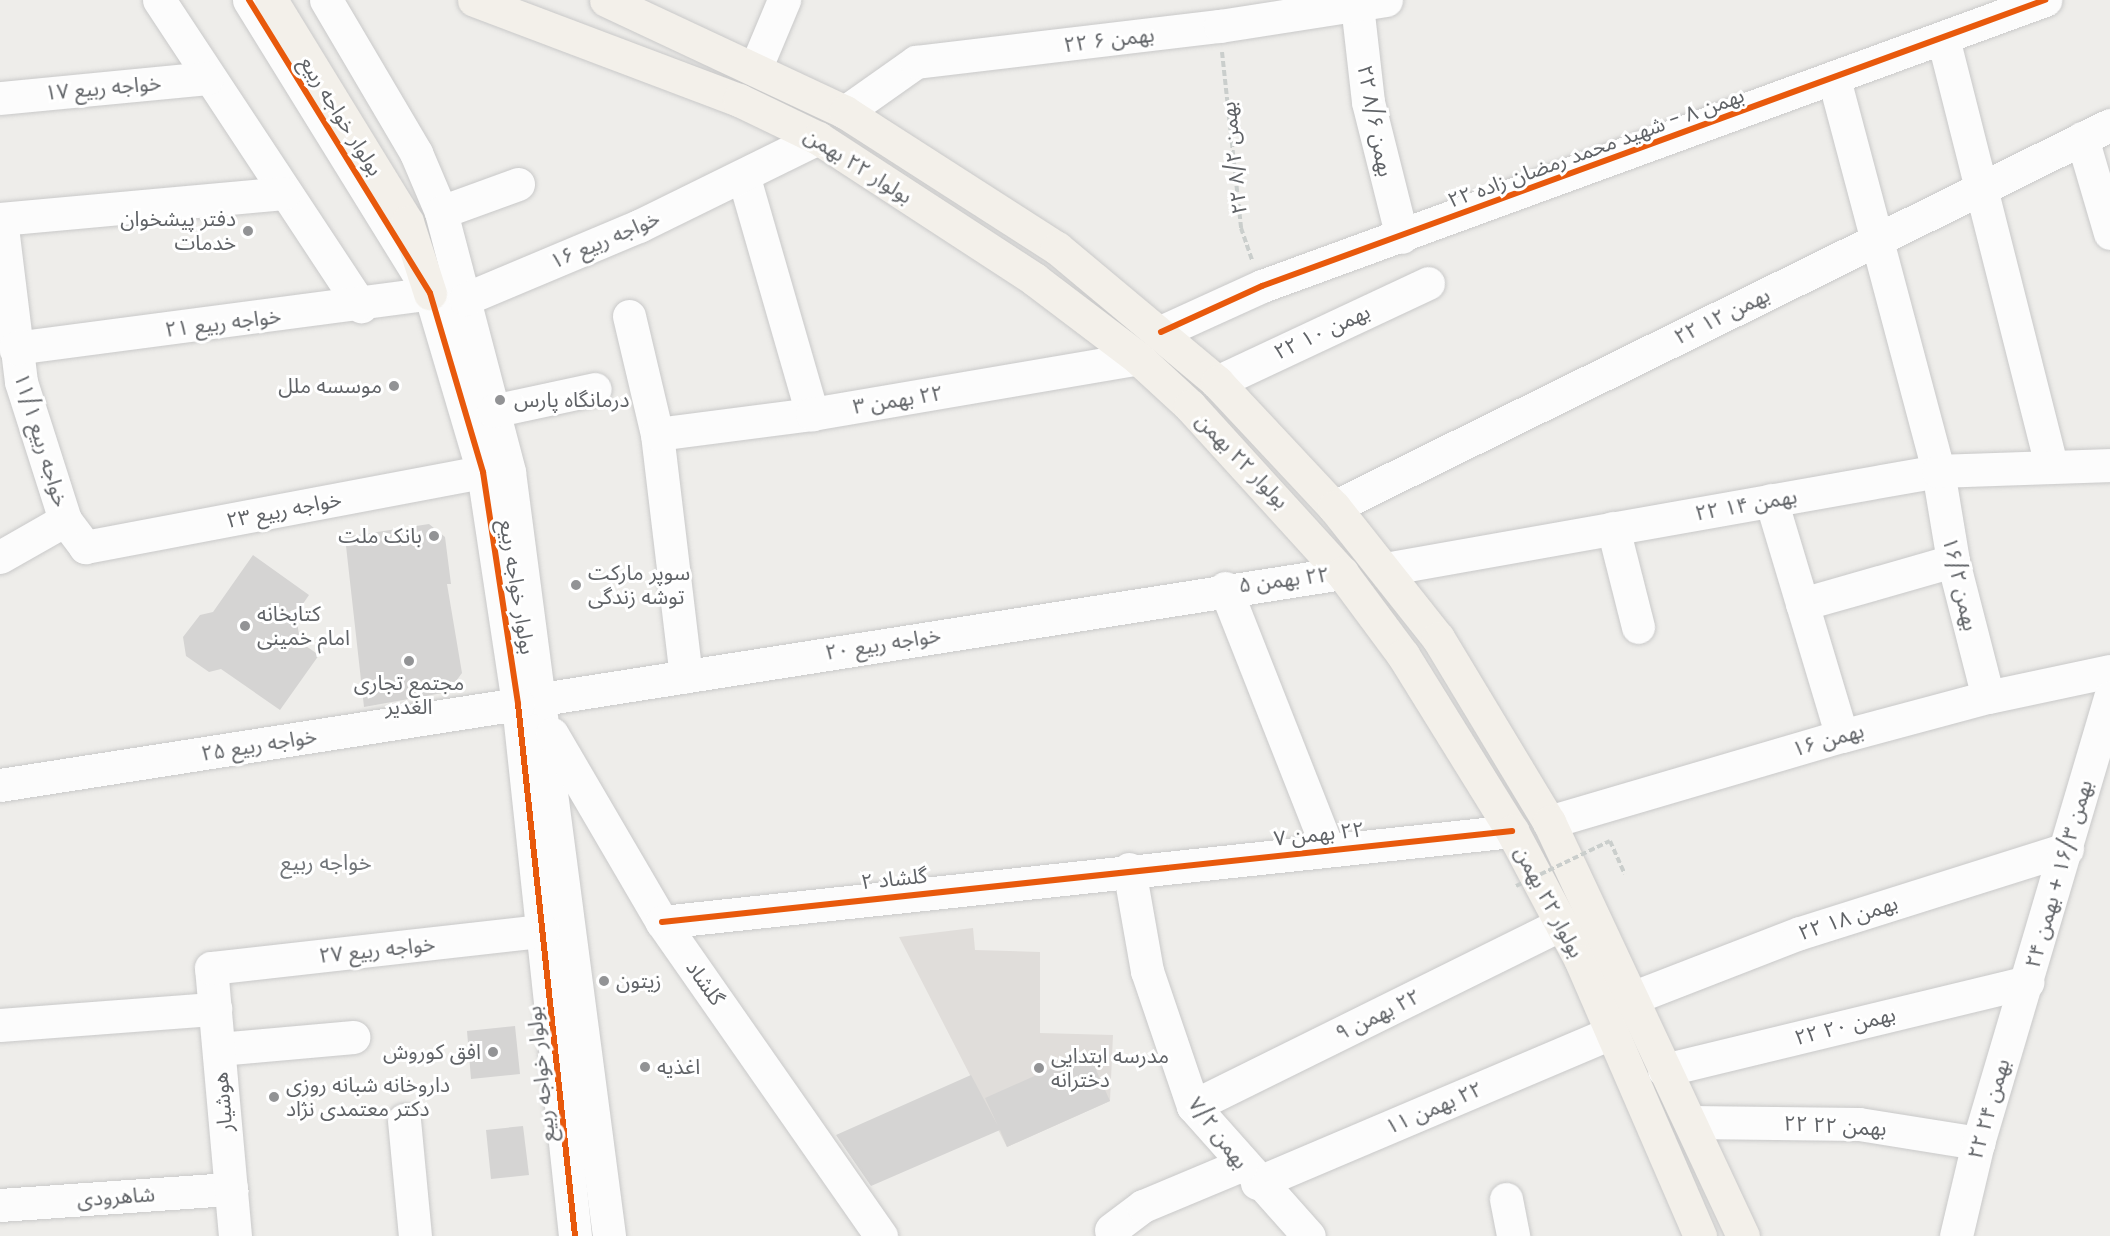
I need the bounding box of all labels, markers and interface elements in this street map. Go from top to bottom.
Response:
street label: ۲۲ بهمن ۶ [1062,22,1156,58]
street label: بولوار خواجه ربیع [294,51,388,181]
street label: ۲۲ بهمن ۸/۶ [1352,63,1398,179]
street label: خواجه ربیع ۱۷ [44,70,162,106]
street label: ۲۲ بهمن ۸ - شهید محمد رمضان زاده [1444,83,1748,213]
street label: ۲۲ بهمن ۸/۲ [1216,100,1252,216]
street label: بولوار ۲۲ بهمن [799,123,917,209]
place label: دفتر پیشخوان خدمات [120,206,236,256]
street label: خواجه ربیع ۱۶ [546,206,664,274]
marker: دفتر پیشخوان خدمات [241,224,255,238]
street label: ۲۲ بهمن ۱۲ [1670,282,1774,350]
street label: ۲۲ بهمن ۱۰ [1270,299,1374,365]
street label: خواجه ربیع ۲۱ [163,303,283,343]
street label: خواجه ربیع ۱۱/۱ [9,370,73,510]
place label: موسسه ملل [278,373,382,399]
marker: موسسه ملل [387,379,401,393]
street label: ٢٢ بهمن ۳ [851,380,945,420]
place label: درمانگاه پارس [514,387,629,413]
marker: درمانگاه پارس [491,391,509,409]
street label: بولوار ۲۲ بهمن [1190,408,1294,514]
street label: ۲۲ بهمن ۱۴ [1693,484,1799,526]
street label: خواجه ربیع ۲۳ [224,486,344,534]
street label: بولوار خواجه ربیع [494,518,540,656]
place label: بانک ملت [338,523,422,549]
marker: بانک ملت [427,529,441,543]
street label: بهمن ۱۶/۲ [1937,535,1983,633]
place label: سوپر مارکت توشه زندگی [588,560,690,610]
street label: ٢٢ بهمن ۵ [1237,562,1331,598]
marker: سوپر مارکت توشه زندگی [569,578,583,592]
place label: کتابخانه امام خمینی [257,601,350,651]
marker: کتابخانه امام خمینی [238,619,252,633]
street label: خواجه ربیع ۲۰ [823,622,943,666]
marker: مجتمع تجاری الغدیر [402,654,416,668]
place label: مجتمع تجاری الغدیر [354,670,464,720]
street label: بهمن ۱۶ [1789,718,1867,762]
street label: خواجه ربیع ۲۵ [199,723,319,767]
street label: بهمن ۱۶/۳ + بهمن ۲۴ [2020,777,2098,971]
street label: ٢٢ بهمن ٧ [1272,817,1366,851]
street label: بولوار ۲۲ بهمن [1509,842,1589,962]
district label: خواجه ربیع [280,850,372,876]
street label: گلشاد ۲ [860,863,928,895]
street label: ۲۲ بهمن ۱۸ [1795,890,1901,946]
street label: خواجه ربیع ۲۷ [318,931,436,969]
street label: گلشاد [681,956,729,1010]
place label: زیتون [616,968,661,994]
marker: زیتون [597,974,611,988]
street label: ٢٢ بهمن ۹ [1332,984,1424,1046]
street label: ۲۲ بهمن ۲۰ [1792,1001,1898,1051]
street label: بولوار خواجه ربیع [521,1005,561,1143]
place label: افق کوروش [383,1039,481,1065]
place label: مدرسه ابتدایی دخترانه [1051,1043,1169,1093]
marker: افق کوروش [486,1045,500,1059]
place label: اغذیه [657,1054,700,1080]
street label: ۲۲ بهمن ۲۴ [1963,1056,2015,1162]
marker: اغذیه [638,1060,652,1074]
marker: مدرسه ابتدایی دخترانه [1032,1061,1046,1075]
street label: هوشیار [208,1071,238,1133]
place label: داروخانه شبانه روزی دکتر معتمدی نژاد [286,1072,450,1122]
street label: ٢٢ بهمن ١١ [1382,1076,1486,1140]
marker: داروخانه شبانه روزی دکتر معتمدی نژاد [267,1090,281,1104]
street label: بهمن ۷/۲ [1183,1092,1253,1174]
street label: ۲۲ بهمن ۲۲ [1783,1111,1887,1141]
street label: شاهرودی [76,1182,156,1212]

